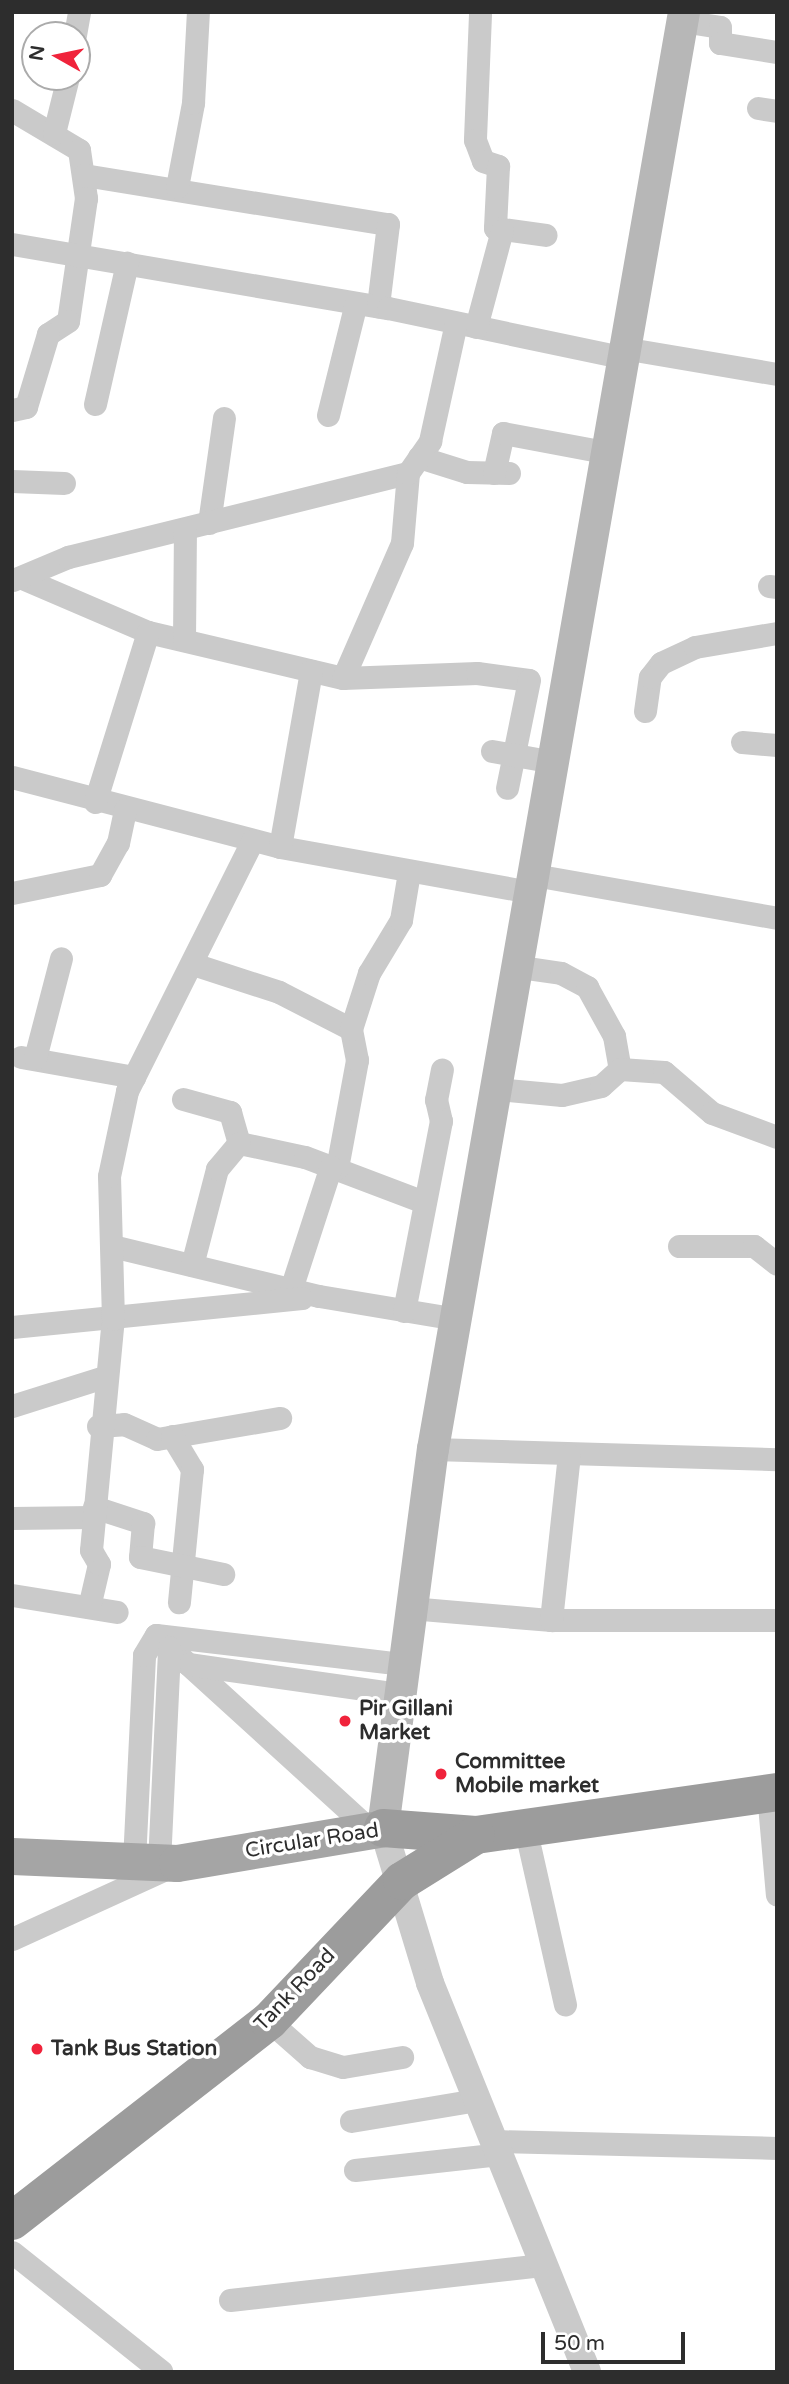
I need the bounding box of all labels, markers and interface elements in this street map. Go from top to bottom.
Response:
north arrow [21,21,91,91]
text: N [25,44,49,62]
place label: Pir Gillani Market [359,1696,453,1746]
marker: Pir Gillani Market [337,1713,353,1729]
place label: Committee Mobile market [455,1749,599,1799]
marker: Committee Mobile market [433,1766,449,1782]
street label: Circular Road [243,1818,381,1864]
street label: Tank Road [249,1943,341,2037]
place label: Tank Bus Station [51,2036,217,2062]
marker: Tank Bus Station [29,2041,45,2057]
scale bar [544,2318,688,2362]
text: 50 m [554,2331,605,2356]

